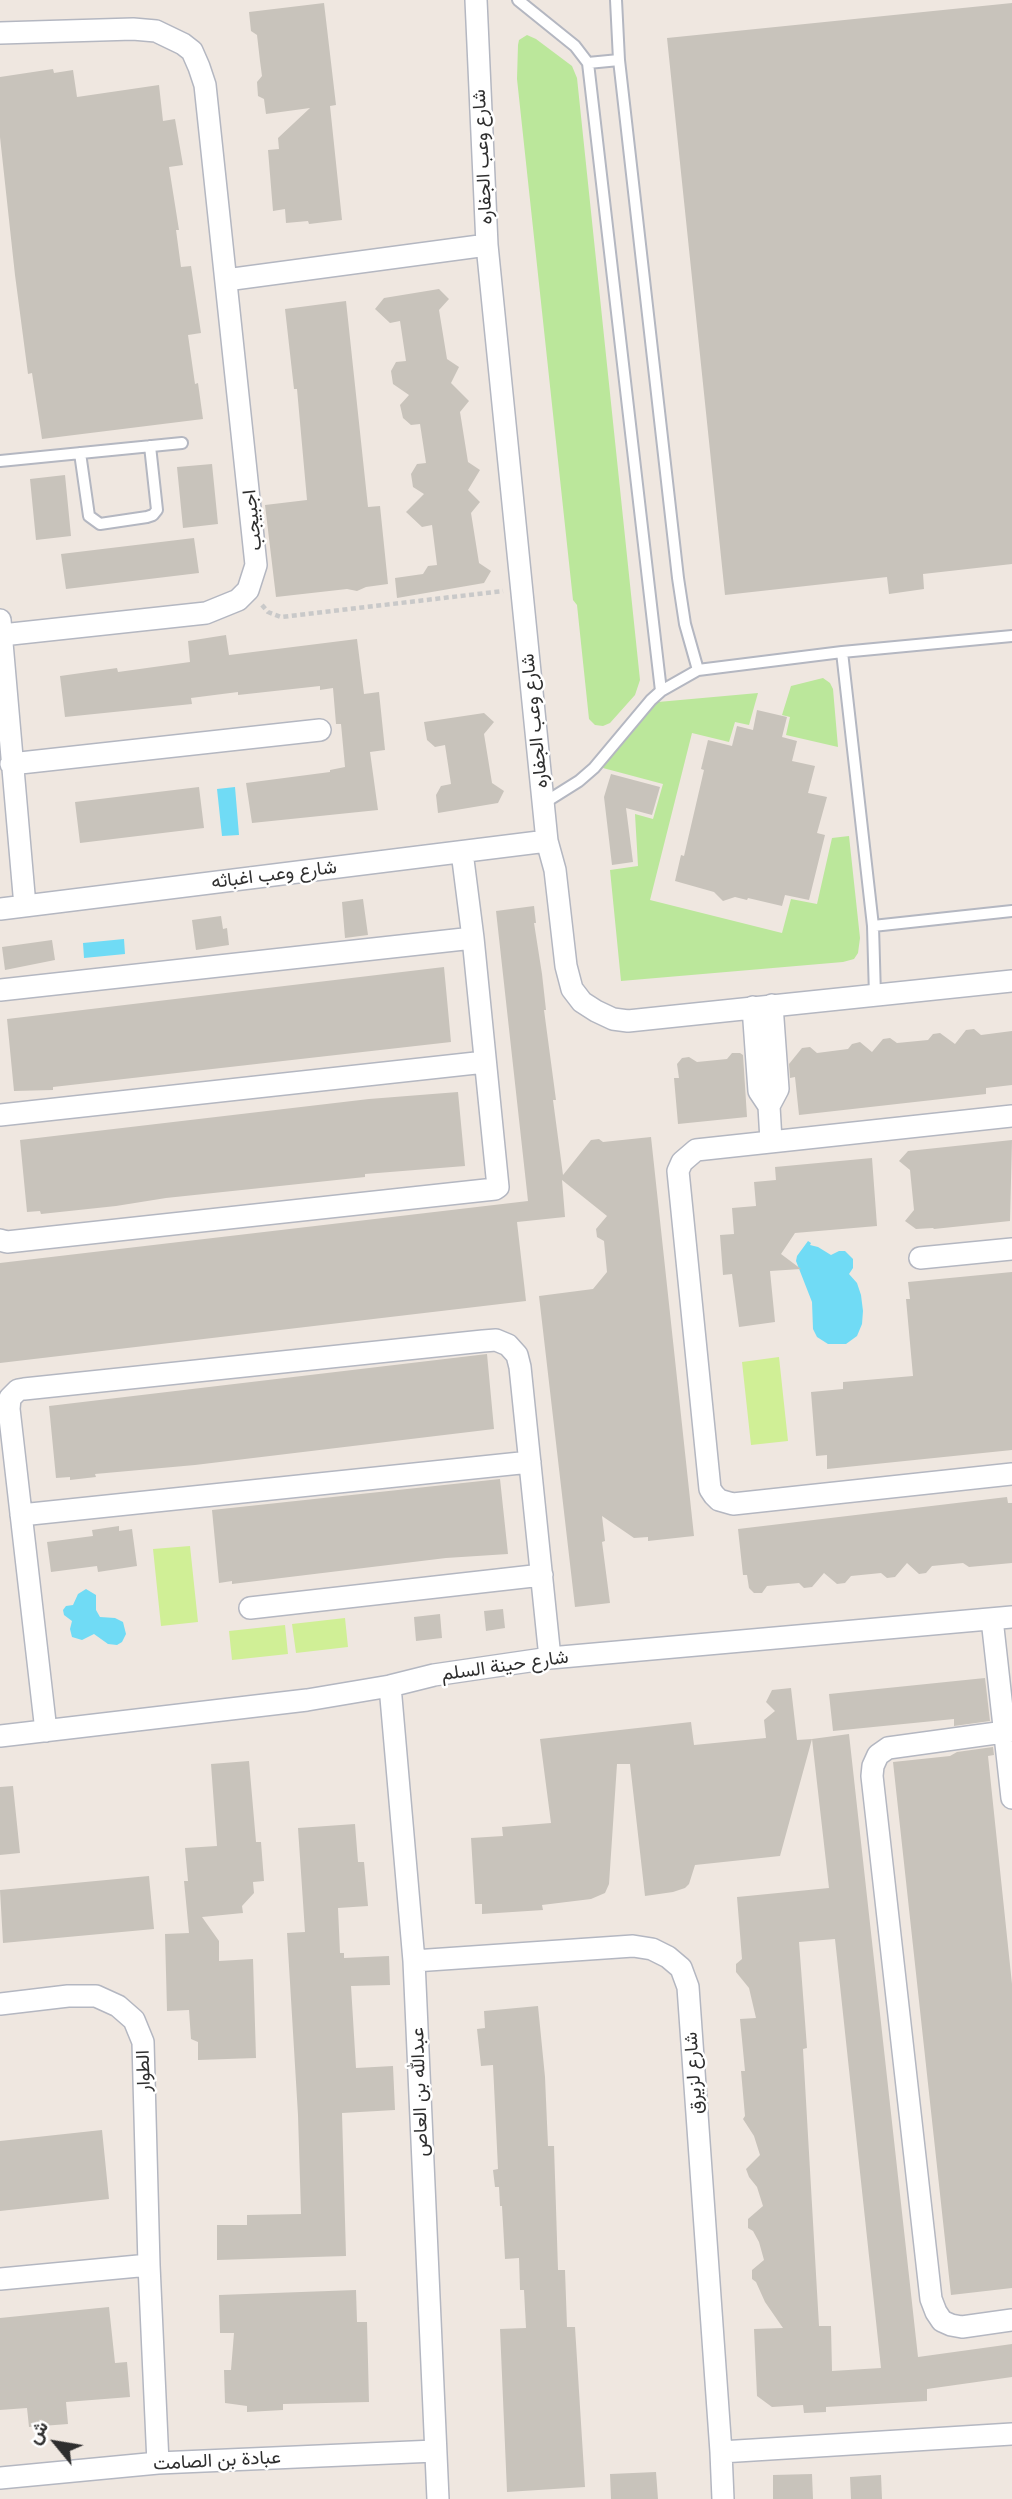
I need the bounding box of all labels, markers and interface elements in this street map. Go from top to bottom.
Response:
street label: شارع وعب الجفاره [468,89,498,225]
street label: اجبيجب [238,488,268,552]
street label: شارع وعب الجفاره [517,652,553,790]
street label: شارع وعب اغباثه [210,856,338,894]
street label: شارع حينة السلم [440,1646,570,1686]
street label: عبدالله بن العاص [406,2027,434,2157]
street label: شارع لزيرق [680,2031,708,2115]
street label: الطوار [132,2050,156,2092]
north arrow [21,2408,91,2478]
text: ش [22,2417,53,2448]
street label: عبادة بن الصامت [153,2446,281,2476]

